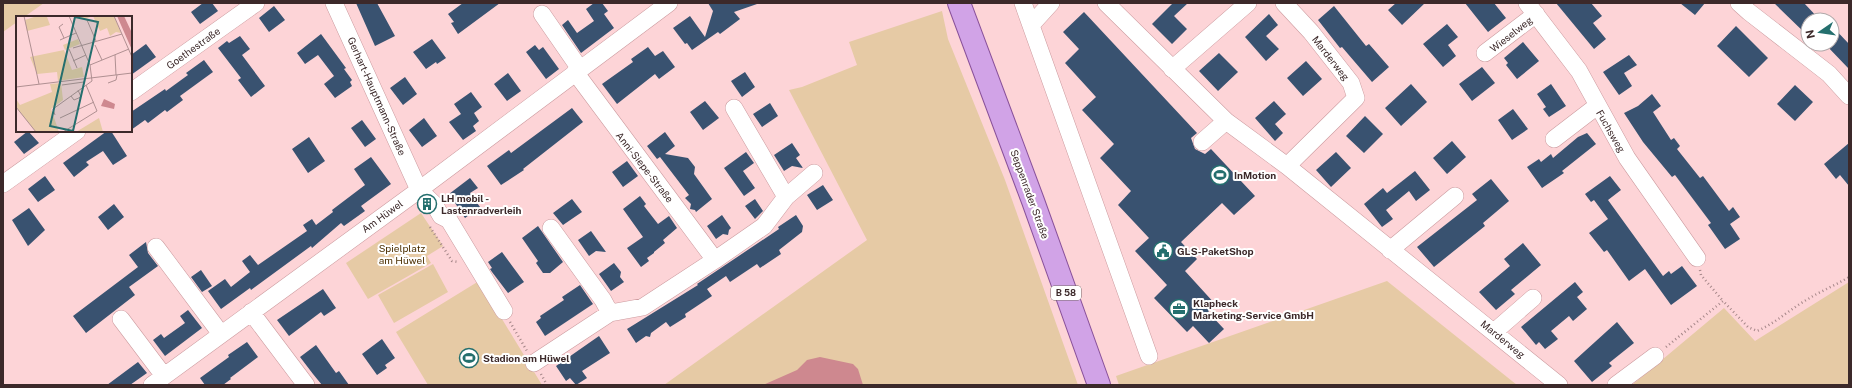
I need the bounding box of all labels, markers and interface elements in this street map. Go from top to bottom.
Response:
north arrow [1800,12,1840,52]
street label: Wieselweg [1487,14,1535,54]
inset map [16,16,132,132]
street label: Goethestraße [164,24,222,71]
text: N [1803,29,1817,40]
street label: Marderweg [1310,33,1352,83]
street label: Gerhart-Hauptmann-Straße [345,35,409,157]
street label: Fuchsweg [1594,108,1628,154]
street label: Anni-Siepe-Straße [614,129,676,205]
street label: Seppenrader Straße [1008,148,1052,241]
sports icon: InMotion [1209,164,1231,186]
place label: InMotion [1234,169,1276,181]
place label: LH mobil - Lastenradverleih [441,192,521,216]
building icon: LH mobil - Lastenradverleih [416,193,438,215]
street label: Am Hüwel [359,197,405,235]
public building icon: GLS-PaketShop [1152,240,1174,262]
park label: Spielplatz am Hüwel [379,242,426,266]
place label: GLS-PaketShop [1177,245,1254,257]
road number: B 58 [1051,286,1081,300]
place label: Klapheck Marketing-Service GmbH [1193,297,1314,321]
office icon: Klapheck Marketing-Service GmbH [1168,298,1190,320]
street label: Marderweg [1478,318,1528,360]
sports icon: Stadion am Hüwel [458,347,480,369]
place label: Stadion am Hüwel [483,352,570,364]

